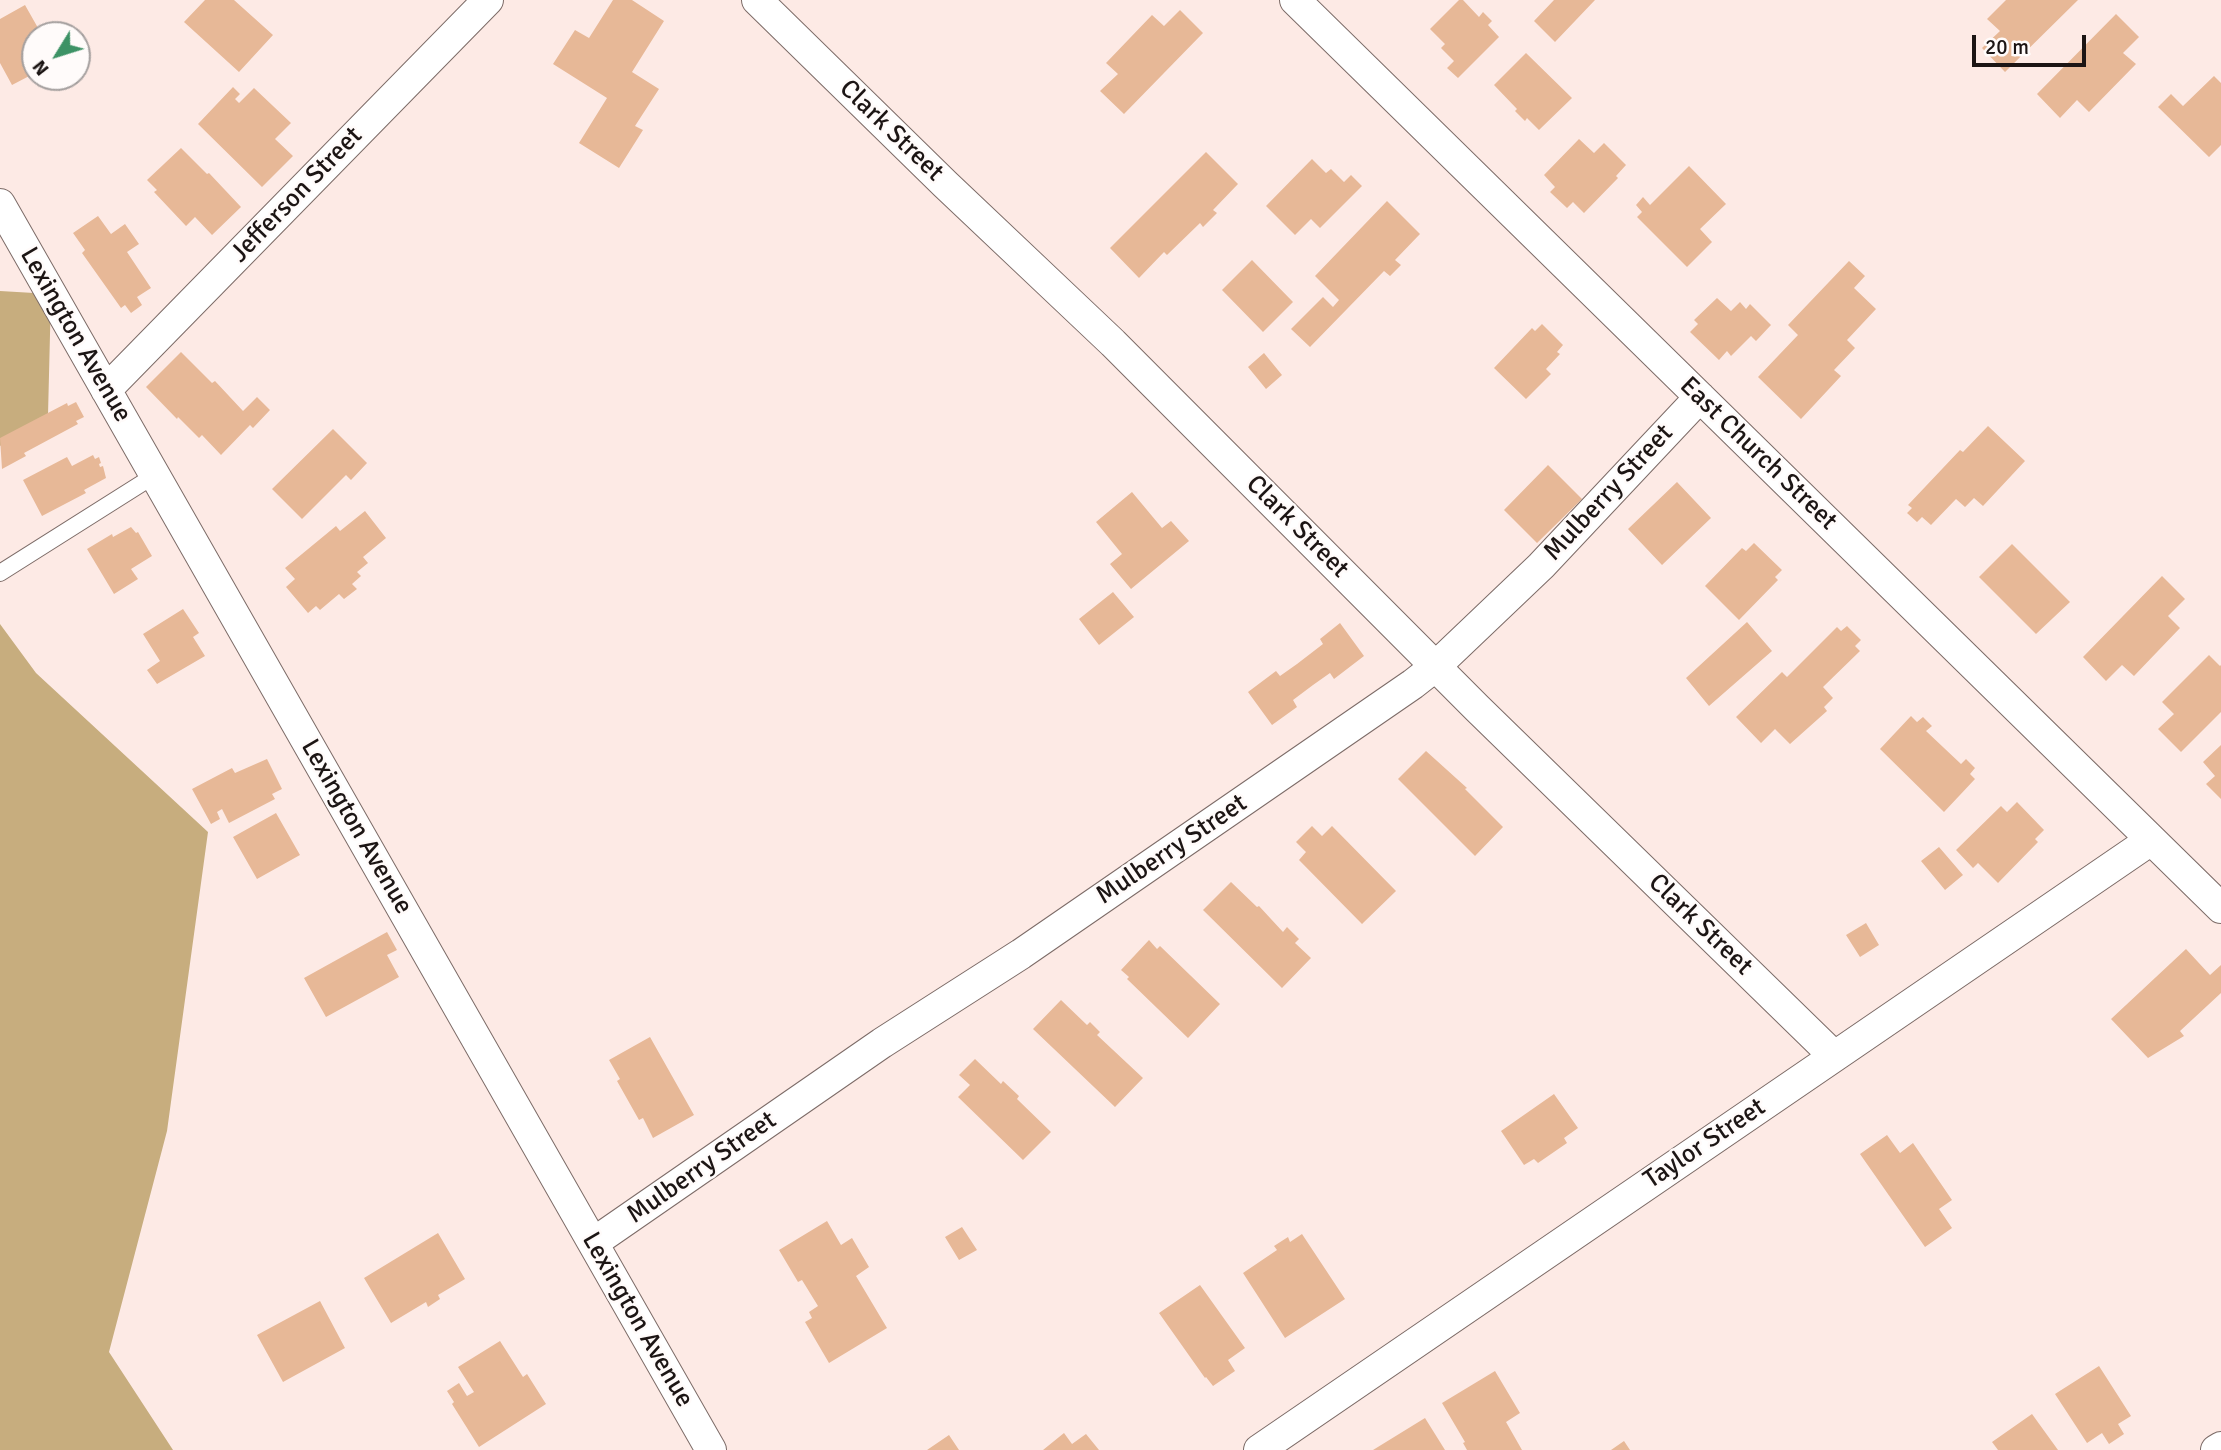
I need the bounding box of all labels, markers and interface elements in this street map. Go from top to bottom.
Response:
north arrow [21,21,91,91]
scale bar [1976,21,2090,65]
text: 20 m [1985,34,2029,60]
text: N [28,55,55,80]
street label: Clark Street [832,74,950,188]
street label: Jefferson Street [225,121,369,269]
street label: Lexington Avenue [12,242,138,428]
street label: East Church Street [1673,371,1843,537]
street label: Mulberry Street [1538,418,1680,568]
street label: Clark Street [1239,469,1355,585]
street label: Lexington Avenue [293,734,419,920]
street label: Mulberry Street [1091,788,1253,912]
street label: Clark Street [1641,868,1759,982]
street label: Taylor Street [1638,1092,1772,1196]
street label: Mulberry Street [621,1105,783,1231]
street label: Lexington Avenue [574,1227,700,1413]

